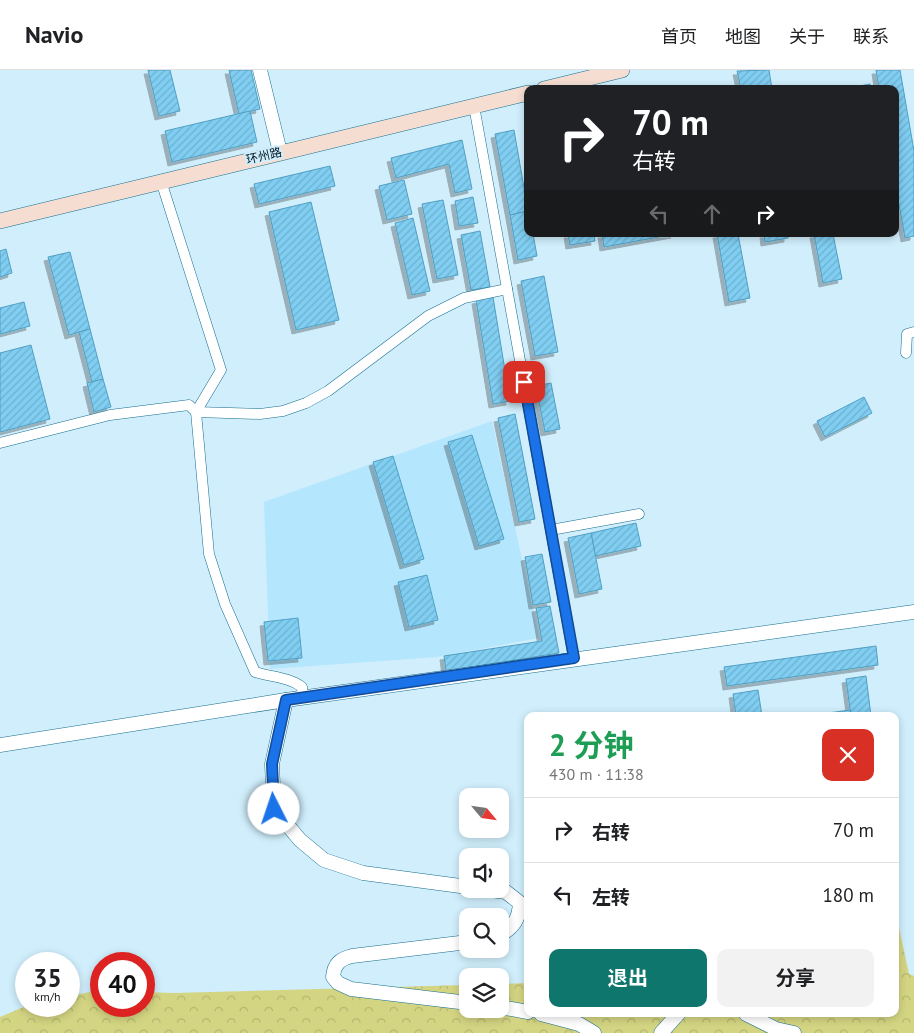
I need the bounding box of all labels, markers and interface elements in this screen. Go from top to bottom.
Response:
text: Navio [25,19,83,50]
text: 首页 [661,25,697,48]
text: 地图 [725,25,761,48]
text: 关于 [789,25,825,48]
text: 联系 [853,25,889,48]
text: 70 m [632,99,709,145]
icon: right [549,105,614,170]
street label: 环州路 [245,144,283,167]
text: 右转 [632,147,676,175]
icon: left [645,200,673,228]
icon: ahead [698,200,726,228]
icon: right [751,200,779,228]
pin [503,361,545,403]
icon: arrive [510,368,538,396]
text: 2 分钟 [549,725,634,764]
button: close [822,729,874,781]
text: 430 m · 11:38 [549,764,644,784]
position arrow [247,782,299,834]
north arrow [459,788,509,838]
map controls [459,788,509,1018]
icon: right [549,816,577,844]
text: 70 m [833,818,874,842]
text: 右转 [592,820,630,844]
button: sound [459,848,509,898]
icon: left [549,881,577,909]
text: 180 m [822,883,874,907]
text: 左转 [592,885,630,909]
button: search [459,908,509,958]
button: 退出 [549,949,707,1007]
button: 分享 [717,949,874,1007]
speed limit sign: 40 [90,952,155,1017]
text: 35 [33,962,62,994]
button: layers [459,968,509,1018]
text: km/h [34,989,61,1004]

